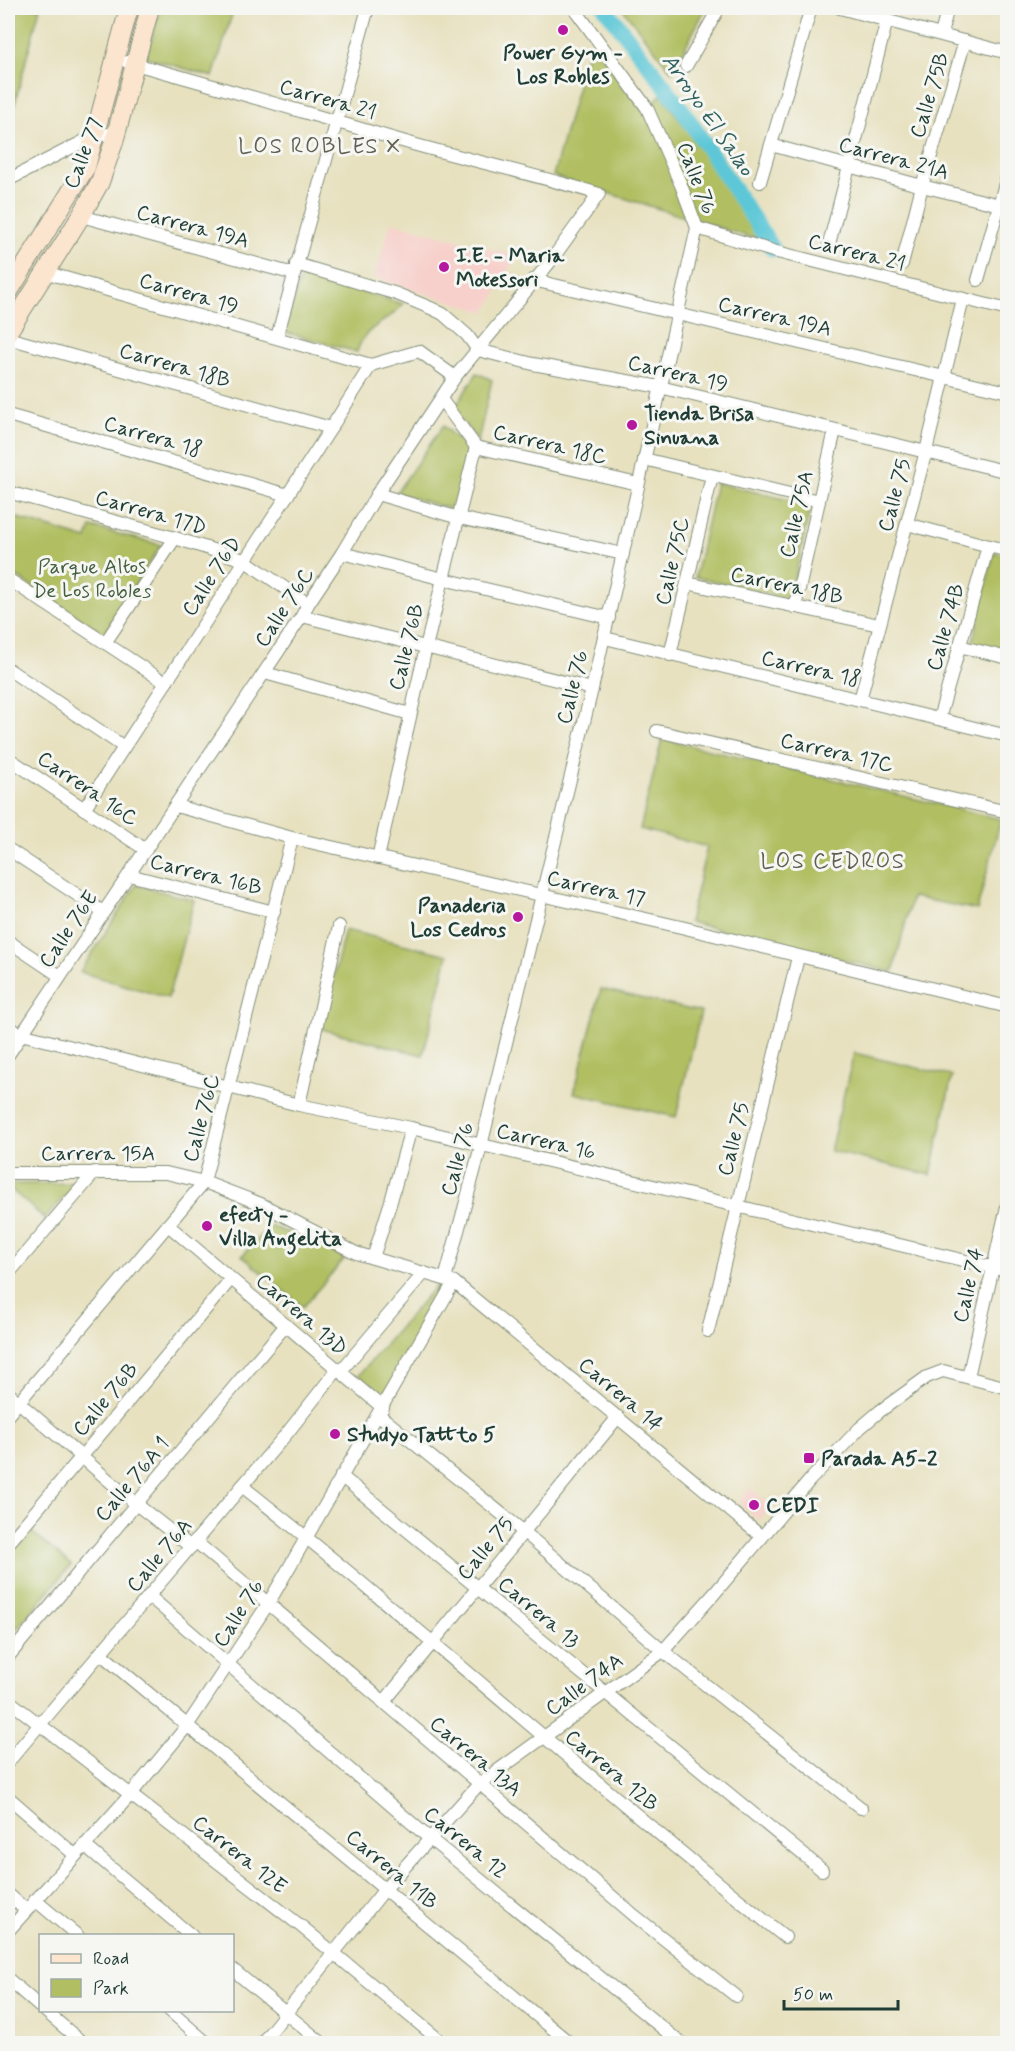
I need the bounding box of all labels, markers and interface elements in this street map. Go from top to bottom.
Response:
marker: Power Gym - Los Robles [556,23,570,37]
place label: Power Gym - Los Robles [503,39,623,91]
water label: Arroyo El Salao [655,49,760,183]
street label: Calle 75B [904,49,956,141]
street label: Carrera 21 [276,73,379,127]
street label: Calle 77 [58,114,110,193]
street label: Carrera 21A [835,131,952,187]
district label: LOS ROBLES X [238,133,402,161]
street label: Calle 76 [670,138,723,218]
street label: Carrera 19A [133,198,252,255]
street label: Carrera 21 [805,227,908,279]
place label: I.E. - Maria Motessori [456,242,566,294]
marker: I.E. - Maria Motessori [437,260,451,274]
street label: Carrera 19 [136,266,242,321]
street label: Carrera 19A [715,290,834,344]
street label: Carrera 18B [116,337,234,395]
street label: Carrera 19 [625,349,731,399]
place label: Tienda Brisa Sinuana [644,400,754,452]
street label: Carrera 18 [100,410,205,464]
street label: Carrera 18C [490,418,610,472]
marker: Tienda Brisa Sinuana [625,418,639,432]
street label: Calle 75 [872,456,918,535]
street label: Calle 75A [773,468,821,560]
street label: Carrera 17D [92,484,210,542]
street label: Calle 75C [649,514,697,608]
street label: Calle 76D [176,531,248,622]
park label: Parque Altos De Los Robles [33,553,151,605]
street label: Carrera 18B [728,560,846,612]
street label: Calle 76C [249,562,321,653]
street label: Calle 74B [920,580,972,674]
street label: Calle 76B [383,601,431,694]
street label: Carrera 18 [758,644,863,694]
street label: Calle 76 [550,647,596,727]
street label: Carrera 17C [778,726,896,780]
street label: Carrera 16C [31,745,143,833]
street label: Carrera 16B [147,848,265,902]
district label: LOS CEDROS [760,848,906,876]
street label: Carrera 17 [544,864,648,914]
street label: Calle 76E [33,885,105,974]
place label: Panaderia Los Cedros [410,892,507,944]
marker: Panaderia Los Cedros [511,910,525,924]
street label: Calle 76C [177,1071,227,1165]
street label: Calle 75 [711,1100,757,1179]
street label: Carrera 16 [493,1117,598,1167]
street label: Calle 76 [435,1119,481,1199]
street label: Carrera 15A [41,1140,155,1168]
place label: efecty - Villa Angelita [219,1201,342,1255]
marker: efecty - Villa Angelita [200,1219,214,1233]
street label: Calle 74 [947,1245,991,1326]
street label: Carrera 13D [250,1267,353,1362]
street label: Carrera 14 [572,1351,669,1439]
street label: Calle 76B [67,1357,145,1443]
place label: Studyo Tattto 5 [347,1421,496,1449]
marker: Studyo Tattto 5 [328,1427,342,1441]
street label: Calle 76A 1 [89,1431,177,1528]
place label: Parada A5-2 [821,1445,938,1473]
marker: Parada A5-2 [802,1451,816,1465]
place label: CEDI [766,1492,820,1520]
marker: CEDI [747,1498,761,1512]
street label: Calle 75 [451,1511,521,1586]
street label: Calle 76A [120,1513,199,1599]
street label: Carrera 13 [492,1570,585,1655]
street label: Calle 76 [207,1574,271,1653]
street label: Calle 74A [540,1647,629,1723]
street label: Carrera 13A [423,1710,527,1804]
street label: Carrera 12B [559,1723,664,1818]
street label: Carrera 12 [417,1800,513,1885]
street label: Carrera 12E [186,1809,293,1901]
street label: Carrera 11B [339,1823,443,1916]
legend [39,1934,234,2012]
text: Road [93,1947,129,1971]
scale bar [784,1973,898,2011]
text: Park [93,1977,129,2001]
text: 50 m [793,1983,833,2007]

